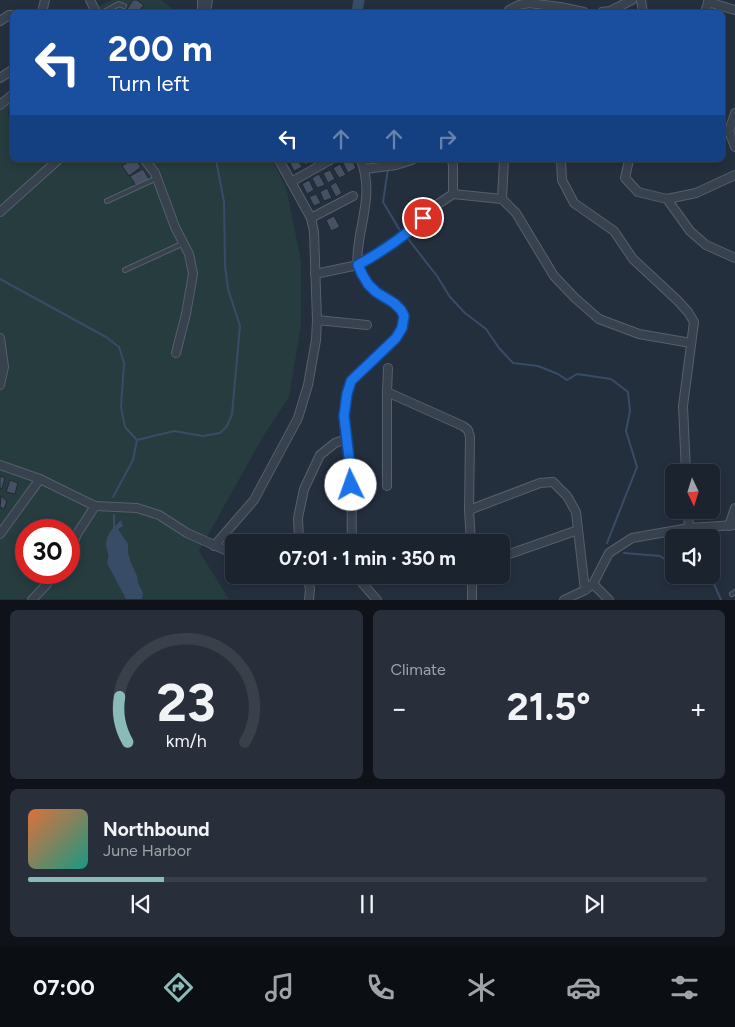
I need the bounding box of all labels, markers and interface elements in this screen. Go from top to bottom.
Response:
text: 200 m [108,28,212,70]
icon: left [25,30,90,95]
text: Turn left [108,70,190,97]
icon: left [274,125,302,153]
icon: ahead [327,125,355,153]
icon: ahead [380,125,408,153]
icon: right [433,125,461,153]
pin [402,197,444,239]
icon: arrive [409,204,437,232]
position arrow [324,458,376,510]
north arrow [665,464,720,519]
map controls [665,464,720,584]
speed limit sign: 30 [15,519,80,584]
button: sound [665,529,720,584]
text: 07:01 · 1 min · 350 m [279,547,456,570]
text: Climate [391,660,446,679]
text: 23 [157,672,216,734]
text: 21.5° [507,684,591,730]
text: − [391,691,408,725]
text: + [690,691,707,725]
text: km/h [166,730,207,751]
text: Northbound [103,818,210,841]
text: June Harbor [103,841,191,860]
icon: previous [127,890,155,918]
icon: pause [353,890,381,918]
icon: next [580,890,608,918]
icon: directions [161,970,196,1005]
icon: music [262,970,297,1005]
icon: phone [363,970,398,1005]
icon: climate [464,970,499,1005]
icon: car [566,970,601,1005]
icon: filters [667,970,702,1005]
text: 07:00 [33,974,95,1001]

